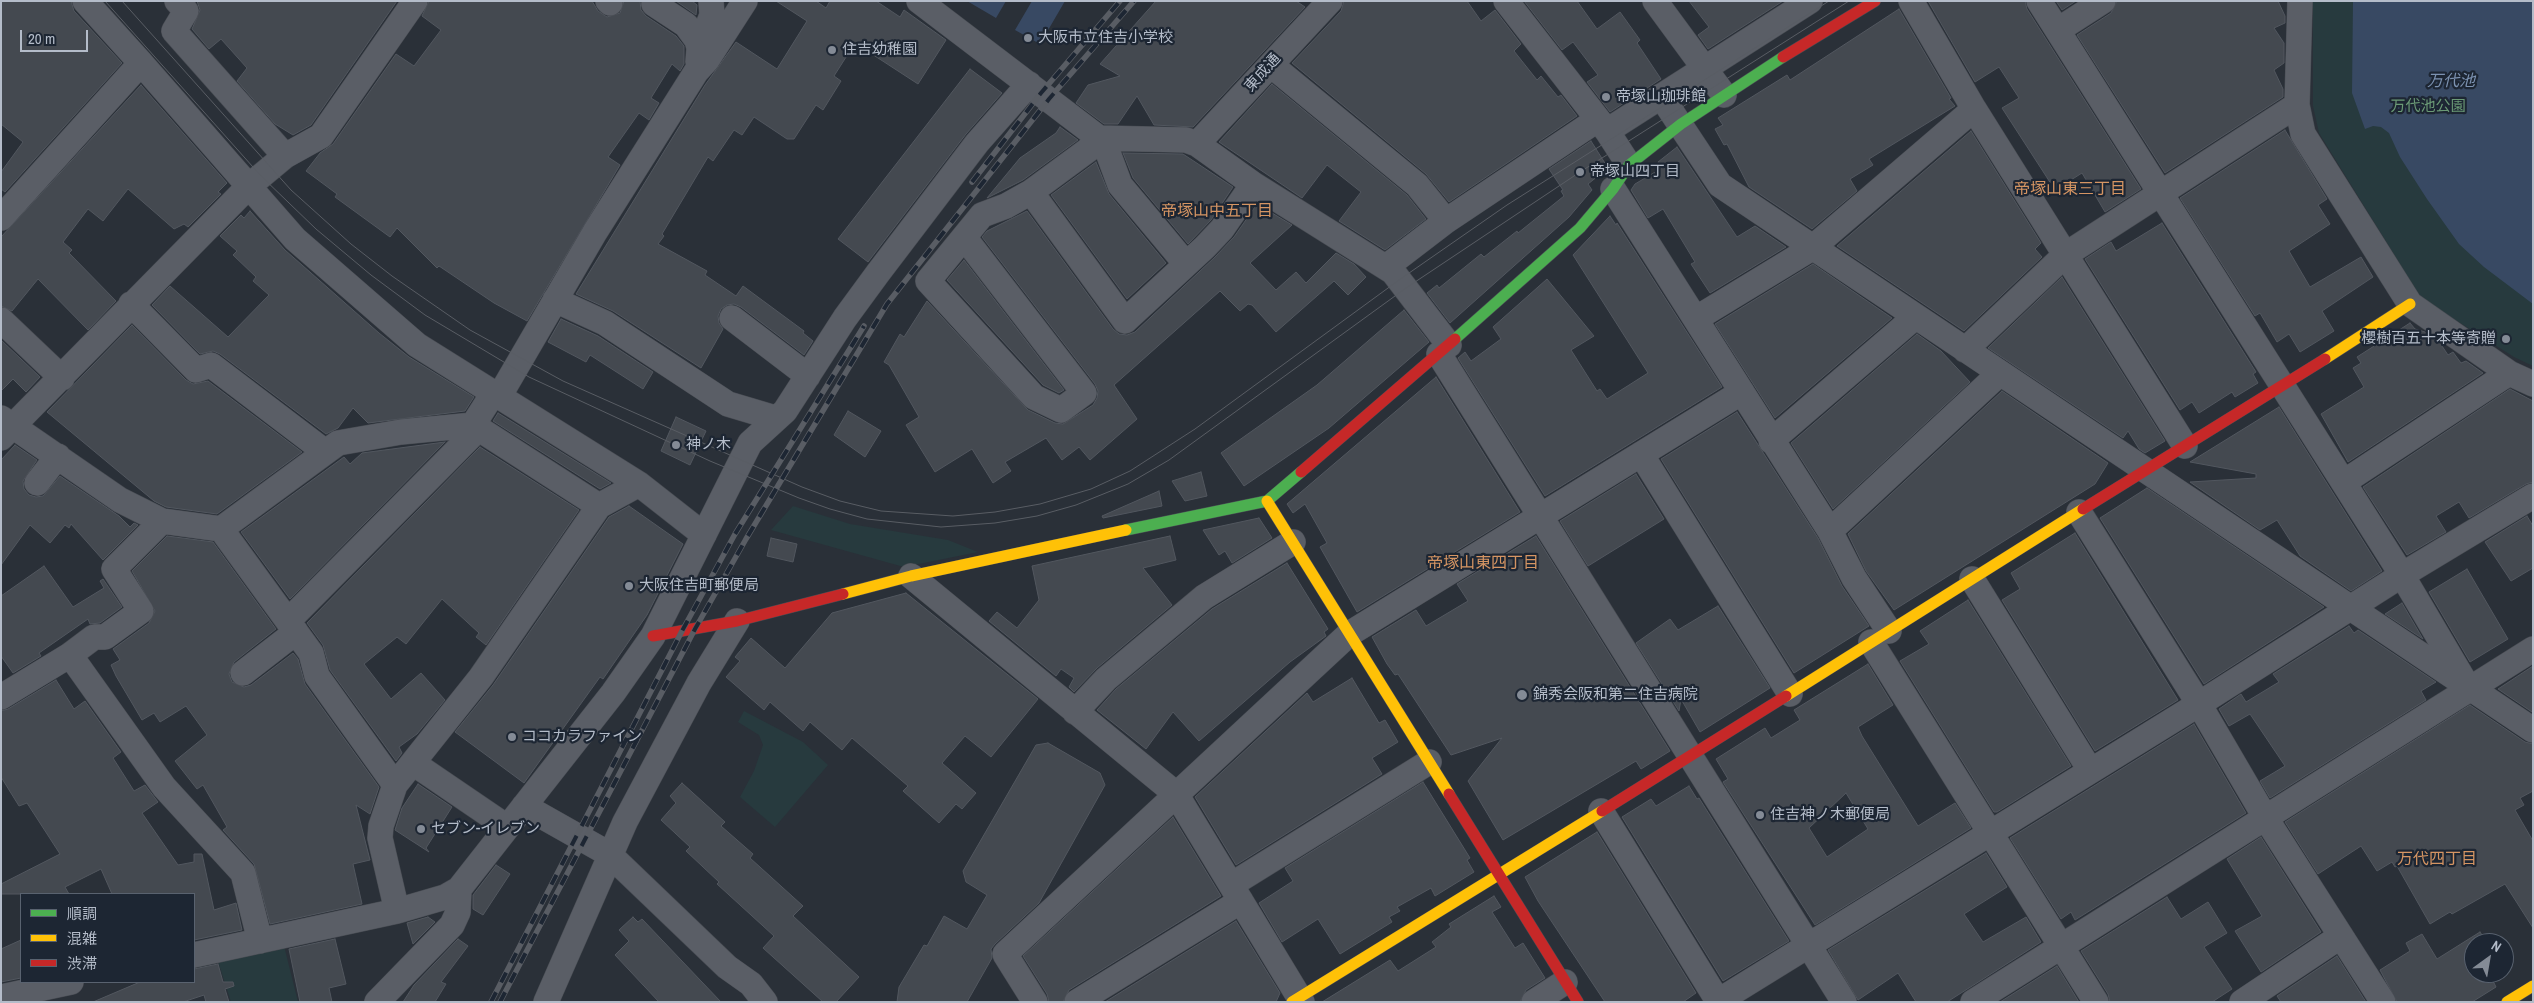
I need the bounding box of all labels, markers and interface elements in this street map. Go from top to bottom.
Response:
scale bar [22,20,90,52]
text: 20 m [28,28,55,49]
place label: 大阪市立住吉小学校 [1038,29,1173,47]
marker: 大阪市立住吉小学校 [1022,32,1034,44]
place label: 住吉幼稚園 [842,41,917,59]
marker: 住吉幼稚園 [826,44,838,56]
street label: 東成通 [1241,50,1285,96]
water label: 万代池 [2427,72,2475,92]
place label: 帝塚山珈琲館 [1616,88,1706,106]
marker: 帝塚山珈琲館 [1600,91,1612,103]
park label: 万代池公園 [2391,98,2465,116]
place label: 帝塚山四丁目 [1590,163,1680,181]
marker: 帝塚山四丁目 [1574,166,1586,178]
district label: 帝塚山東三丁目 [2014,180,2126,200]
district label: 帝塚山中五丁目 [1161,202,1273,222]
place label: 櫻樹百五十本等寄贈 [2361,330,2496,348]
marker: 櫻樹百五十本等寄贈 [2500,333,2512,345]
place label: 神ノ木 [686,436,731,454]
marker: 神ノ木 [670,439,682,451]
district label: 帝塚山東四丁目 [1427,554,1539,574]
place label: 大阪住吉町郵便局 [639,577,759,595]
marker: 大阪住吉町郵便局 [623,580,635,592]
place label: 錦秀会阪和第二住吉病院 [1533,686,1698,704]
marker: 錦秀会阪和第二住吉病院 [1515,688,1529,702]
place label: ココカラファイン [522,728,642,746]
marker: ココカラファイン [506,731,518,743]
place label: 住吉神ノ木郵便局 [1770,806,1890,824]
marker: 住吉神ノ木郵便局 [1754,809,1766,821]
place label: セブン-イレブン [431,820,540,838]
marker: セブン-イレブン [415,823,427,835]
district label: 万代四丁目 [2397,850,2477,870]
legend [20,893,195,983]
text: 順調 [67,903,97,924]
text: 混雑 [67,928,97,949]
north arrow [2464,933,2514,983]
text: N [2488,936,2505,956]
text: 渋滞 [67,953,97,974]

